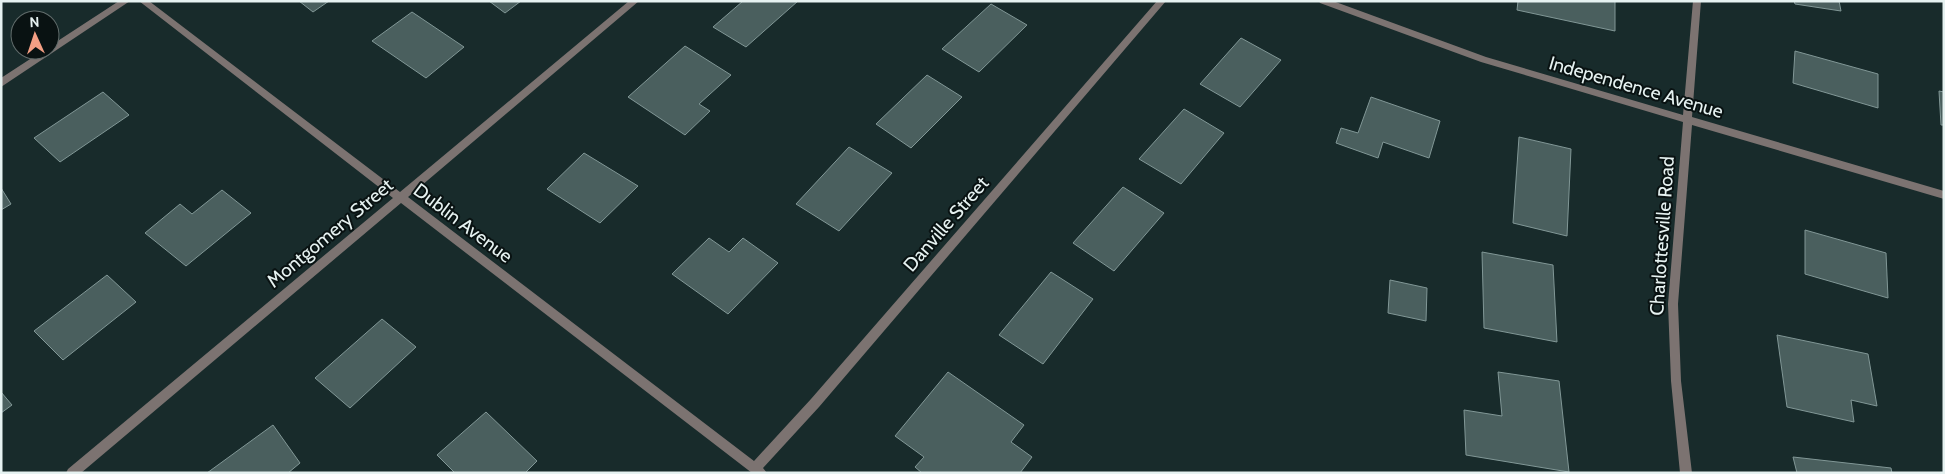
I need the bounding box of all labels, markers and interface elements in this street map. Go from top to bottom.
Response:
north arrow [10,10,60,60]
text: N [29,13,40,31]
street label: Independence Avenue [1546,51,1726,123]
street label: Charlottesville Road [1645,156,1679,316]
street label: Danville Street [899,171,994,276]
street label: Montgomery Street [262,173,398,292]
street label: Dublin Avenue [409,178,517,268]

